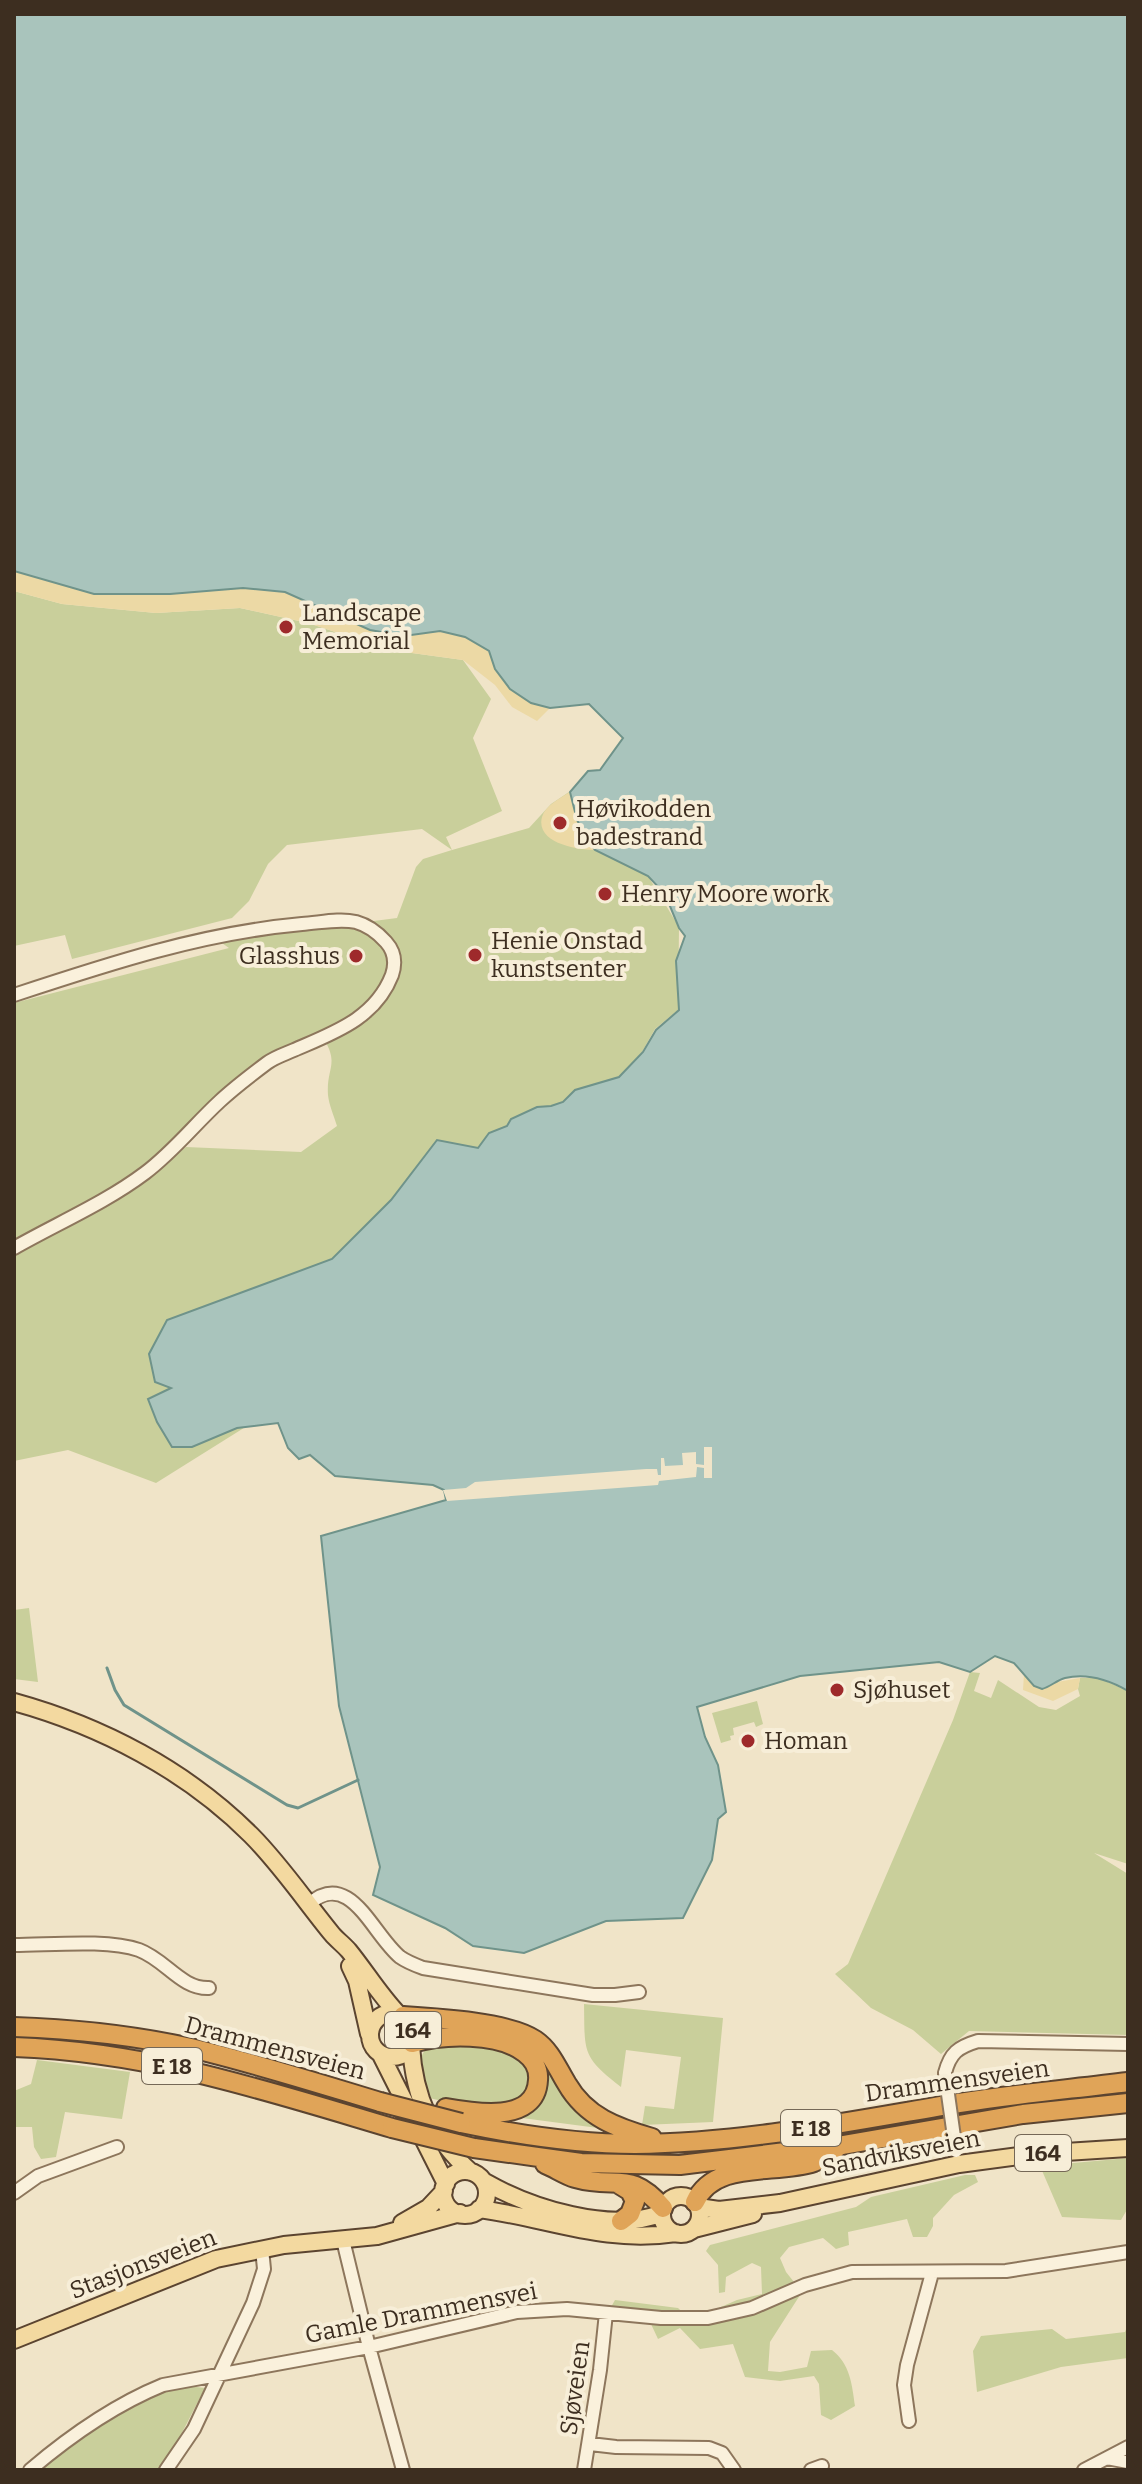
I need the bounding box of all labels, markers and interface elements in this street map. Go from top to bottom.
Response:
place label: Landscape Memorial [302,599,421,655]
marker: Landscape Memorial [277,618,295,636]
place label: Høvikodden badestrand [576,795,711,851]
marker: Høvikodden badestrand [551,814,569,832]
place label: Henry Moore work [621,880,830,908]
marker: Henry Moore work [596,885,614,903]
place label: Henie Onstad kunstsenter [491,927,643,983]
place label: Glasshus [239,942,340,970]
marker: Henie Onstad kunstsenter [466,946,484,964]
marker: Glasshus [347,947,365,965]
place label: Sjøhuset [853,1676,951,1704]
marker: Sjøhuset [828,1681,846,1699]
place label: Homan [764,1727,848,1755]
marker: Homan [739,1732,757,1750]
street label: Drammensveien [182,2010,368,2086]
road number: 164 [385,2012,441,2048]
road number: E 18 [142,2048,202,2084]
street label: Drammensveien [863,2054,1051,2108]
road number: E 18 [781,2110,841,2146]
street label: Sandviksveien [820,2124,982,2182]
road number: 164 [1015,2135,1071,2171]
street label: Stasjonsveien [66,2223,220,2305]
street label: Gamle Drammensvei [303,2277,539,2349]
street label: Sjøveien [555,2339,595,2437]

